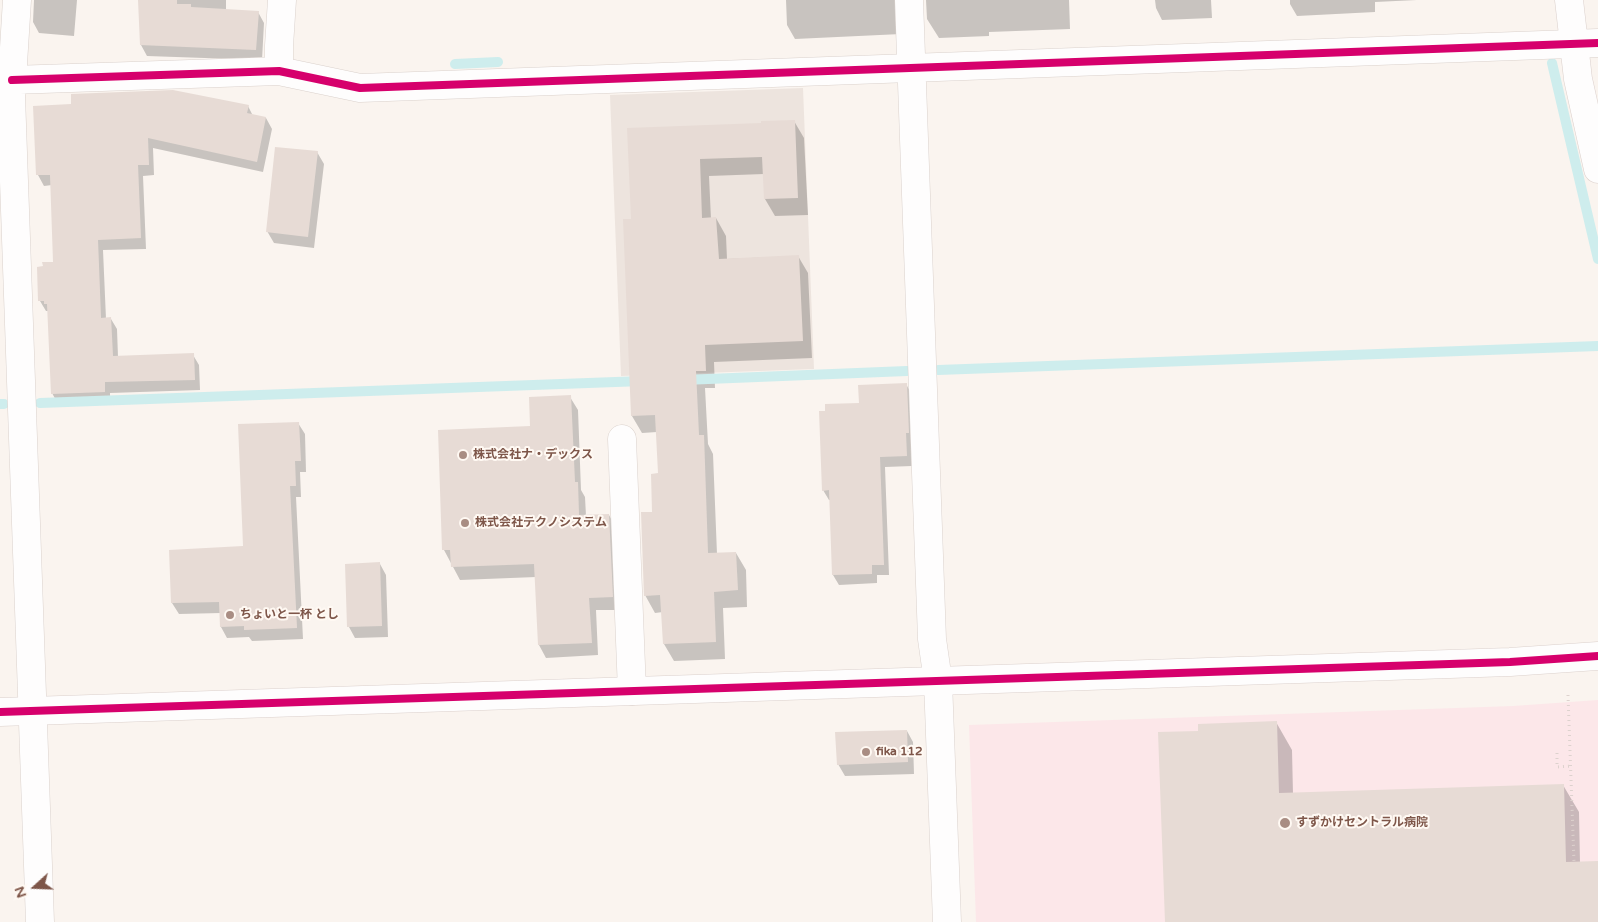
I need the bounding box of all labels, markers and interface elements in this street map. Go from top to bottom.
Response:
place label: 株式会社ナ・デックス [473,448,593,462]
marker: 株式会社ナ・デックス [457,449,469,461]
place label: 株式会社テクノシステム [475,516,607,530]
marker: 株式会社テクノシステム [459,517,471,529]
place label: ちょいと一杯 とし [240,608,339,622]
marker: ちょいと一杯 とし [224,609,236,621]
place label: fika 112 [876,745,923,759]
marker: fika 112 [860,746,872,758]
marker: すずかけセントラル病院 [1278,816,1292,830]
place label: すずかけセントラル病院 [1296,816,1428,830]
north arrow [10,862,60,912]
text: N [11,884,30,900]

